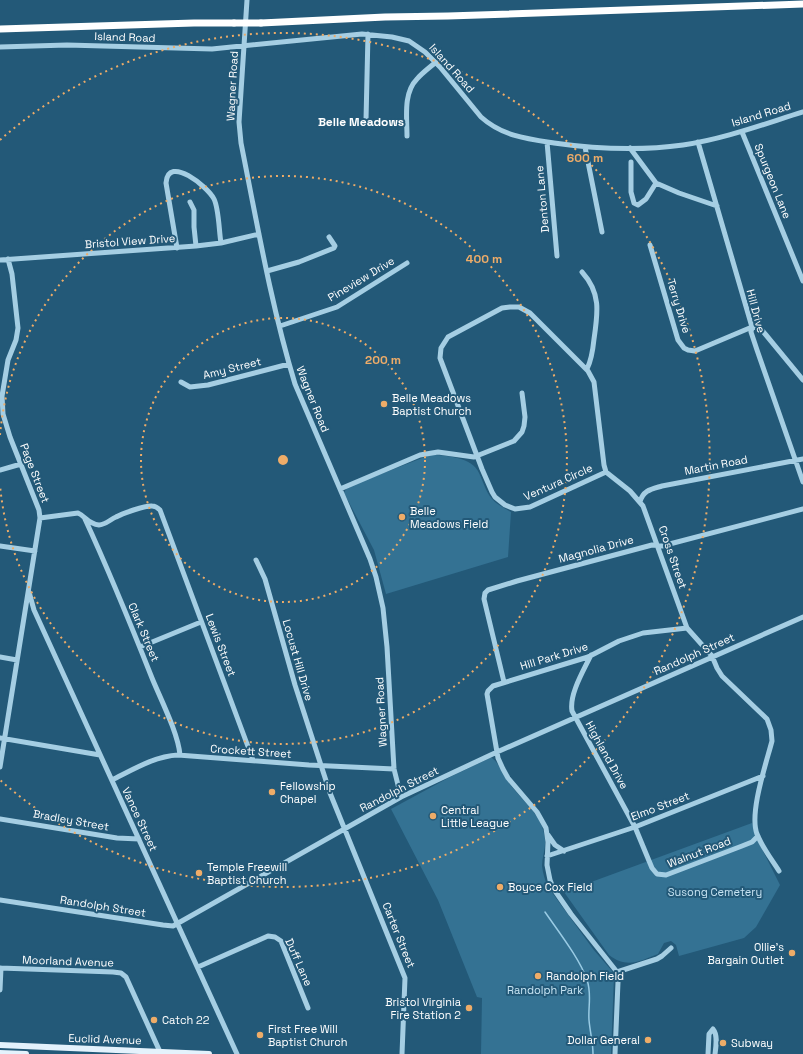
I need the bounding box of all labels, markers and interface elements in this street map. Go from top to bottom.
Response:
street label: Island Road [94,29,156,45]
street label: Island Road [426,41,478,95]
street label: Wagner Road [223,51,241,121]
street label: Island Road [730,98,792,130]
district label: Belle Meadows [318,114,404,130]
street label: Spurgeon Lane [752,141,794,221]
text: 600 m [567,150,603,166]
street label: Denton Lane [532,165,552,233]
street label: Bristol View Drive [84,231,176,251]
text: 400 m [466,251,502,267]
street label: Pineview Drive [325,254,397,304]
street label: Terry Drive [664,277,694,335]
street label: Hill Drive [743,288,769,334]
text: 200 m [365,352,401,368]
street label: Amy Street [201,354,263,382]
street label: Wagner Road [293,364,333,434]
place label: Belle Meadows Baptist Church [392,391,472,418]
marker: Belle Meadows Baptist Church [379,399,389,409]
street label: Page Street [17,441,53,505]
street label: Martin Road [683,452,749,478]
centre of rings [276,453,290,467]
street label: Ventura Circle [521,461,595,503]
place label: Belle Meadows Field [410,504,488,531]
marker: Belle Meadows Field [397,512,407,522]
street label: Cross Street [656,524,690,590]
street label: Magnolia Drive [557,532,635,566]
street label: Clark Street [125,600,163,664]
street label: Lewis Street [203,612,239,678]
street label: Locust Hill Drive [280,618,316,702]
street label: Randolph Street [651,630,737,678]
street label: Hill Park Drive [518,639,590,673]
street label: Wagner Road [372,677,390,747]
street label: Highland Drive [583,718,631,792]
street label: Crockett Street [210,741,292,761]
street label: Randolph Street [357,763,441,815]
place label: Fellowship Chapel [280,779,336,806]
street label: Vance Street [119,785,161,853]
marker: Fellowship Chapel [267,787,277,797]
street label: Elmo Street [629,788,691,824]
place label: Central Little League [441,803,509,830]
street label: Bradley Street [32,806,110,834]
marker: Central Little League [428,811,438,821]
street label: Walnut Road [665,833,733,871]
place label: Temple Freewill Baptist Church [207,860,287,887]
marker: Temple Freewill Baptist Church [194,868,204,878]
place label: Boyce Cox Field [508,880,593,894]
marker: Boyce Cox Field [495,882,505,892]
park label: Susong Cemetery [668,885,762,899]
street label: Randolph Street [59,892,147,920]
street label: Carter Street [379,900,419,970]
street label: Duff Lane [282,936,316,988]
place label: Ollie's Bargain Outlet [708,940,784,967]
marker: Ollie's Bargain Outlet [787,948,797,958]
street label: Moorland Avenue [22,952,114,970]
place label: Randolph Field [546,969,624,983]
marker: Randolph Field [533,971,543,981]
park label: Randolph Park [507,983,583,997]
place label: Bristol Virginia Fire Station 2 [385,995,462,1022]
marker: Bristol Virginia Fire Station 2 [464,1003,474,1013]
place label: Catch 22 [162,1013,210,1027]
marker: Catch 22 [149,1015,159,1025]
place label: First Free Will Baptist Church [268,1022,348,1049]
marker: First Free Will Baptist Church [255,1030,265,1040]
street label: Euclid Avenue [68,1031,142,1047]
place label: Dollar General [567,1033,640,1047]
marker: Dollar General [643,1035,653,1045]
place label: Subway [731,1036,773,1050]
marker: Subway [718,1038,728,1048]

